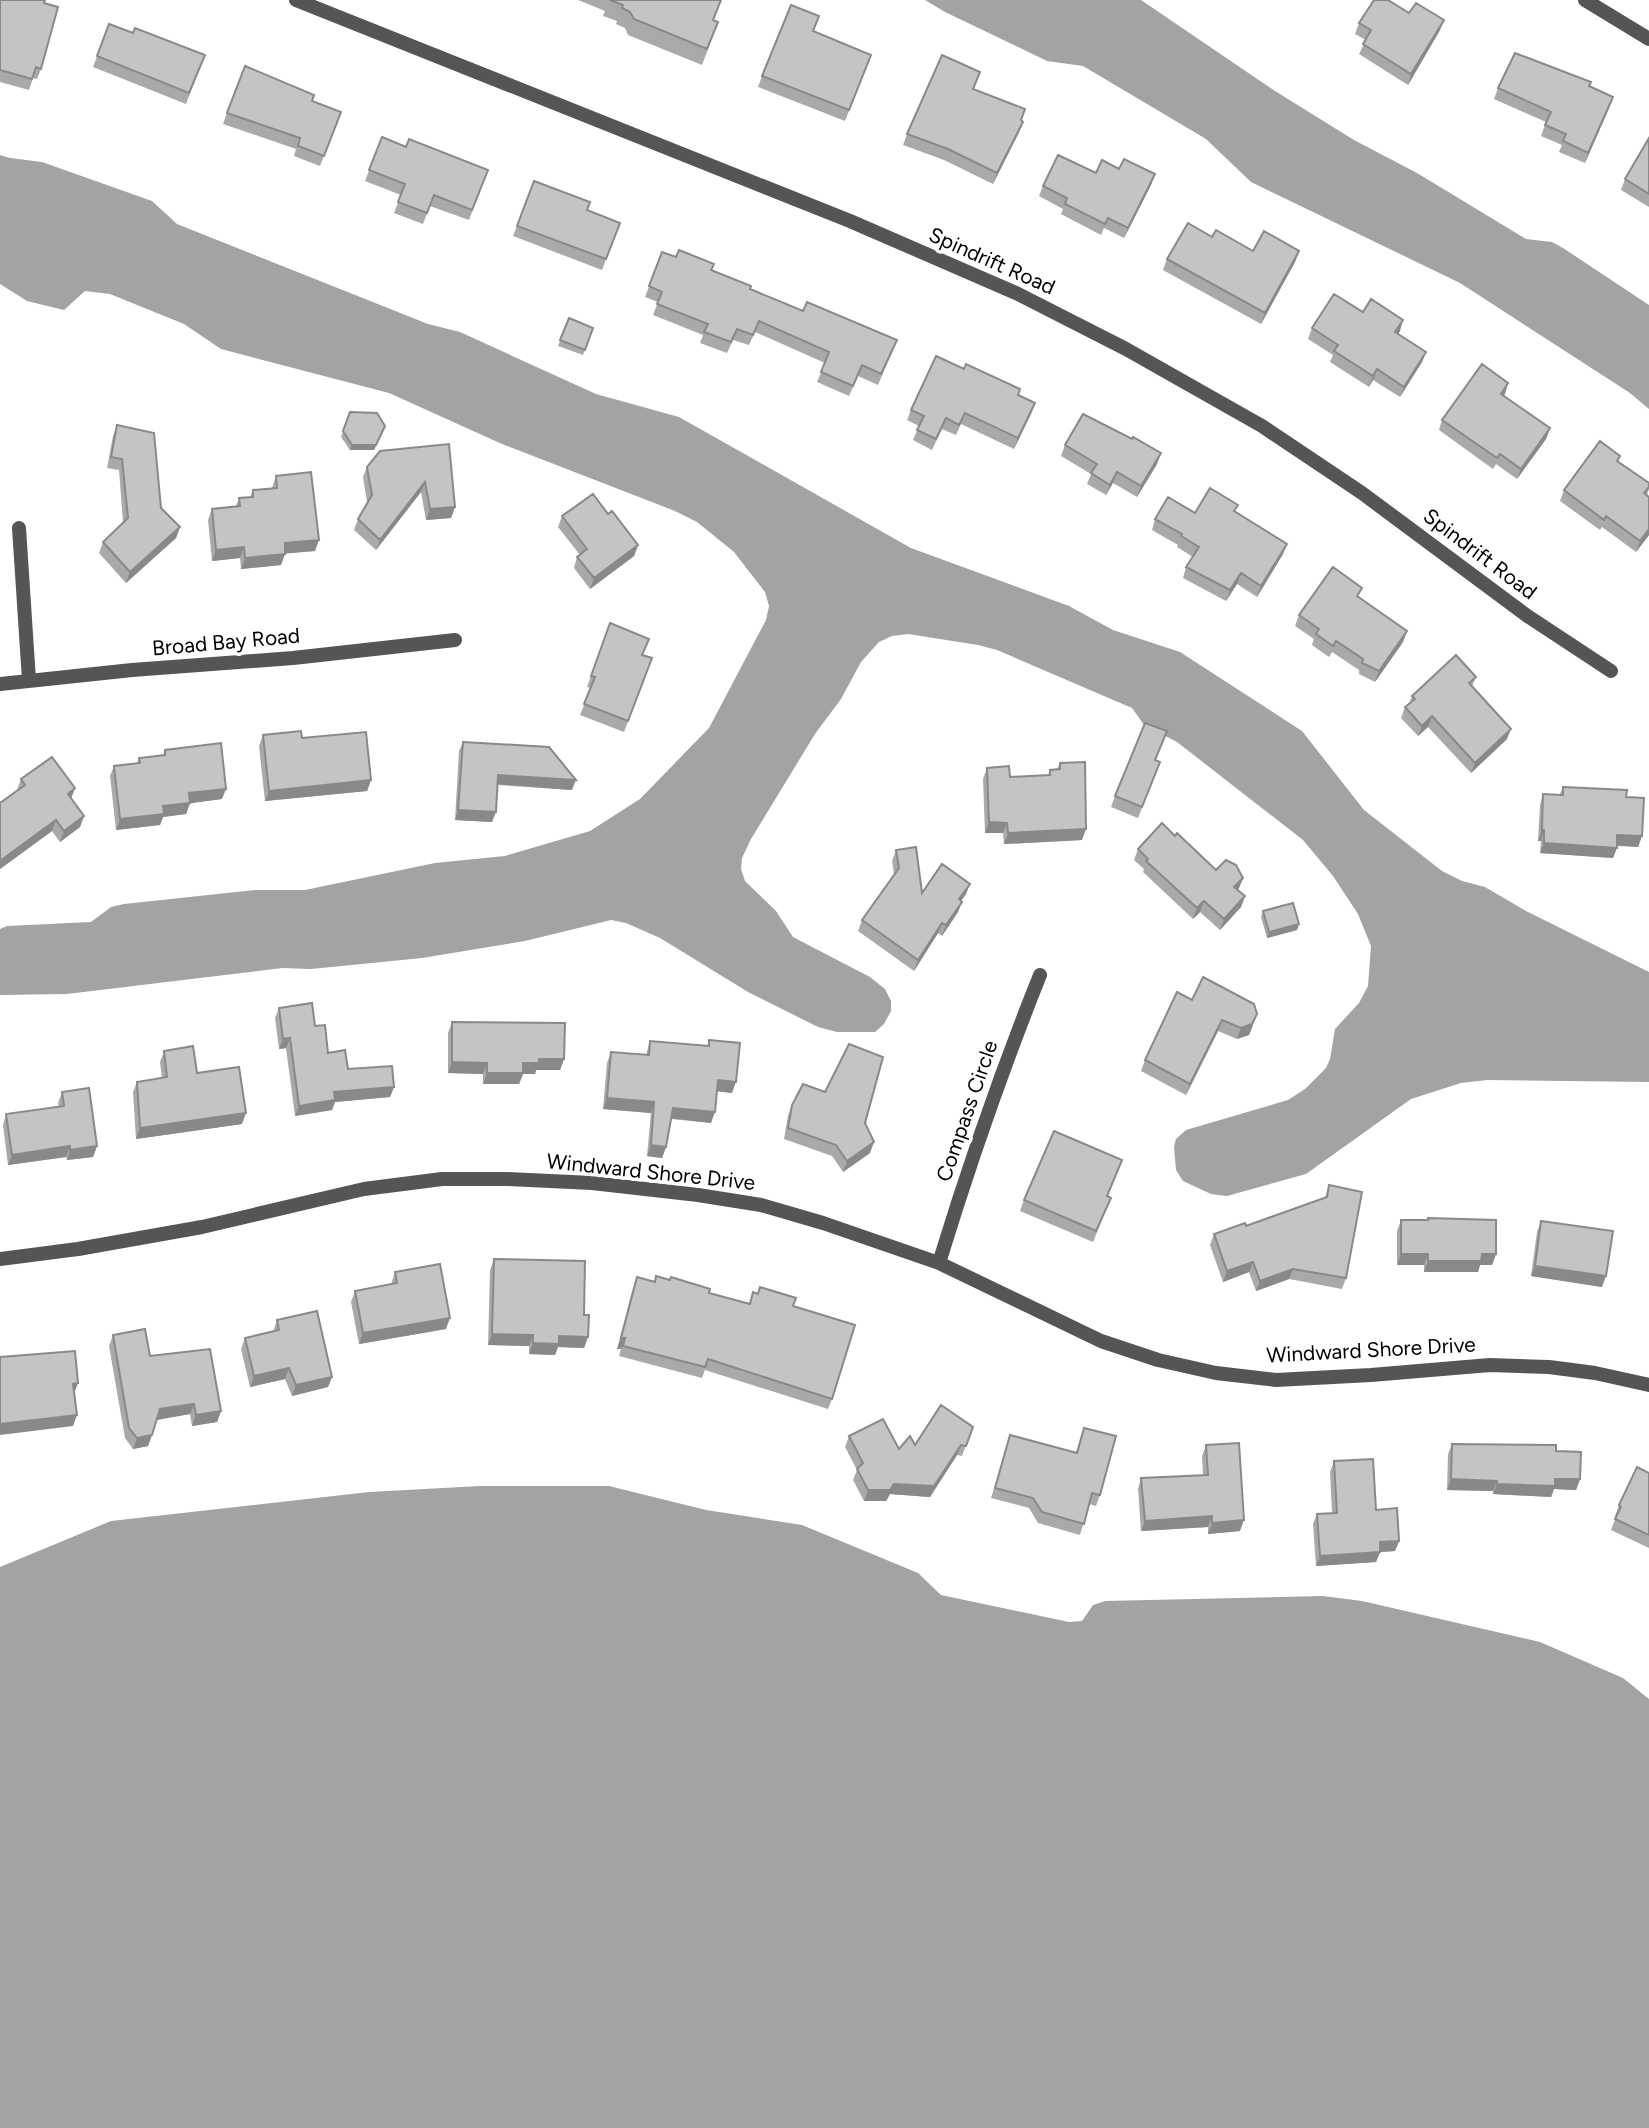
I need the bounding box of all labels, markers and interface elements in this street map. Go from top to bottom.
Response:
street label: Spindrift Road [925,222,1059,299]
street label: Spindrift Road [1419,503,1542,604]
street label: Broad Bay Road [151,623,301,660]
street label: Compass Circle [931,1037,1002,1185]
street label: Windward Shore Drive [545,1148,757,1195]
street label: Windward Shore Drive [1266,1332,1476,1367]

